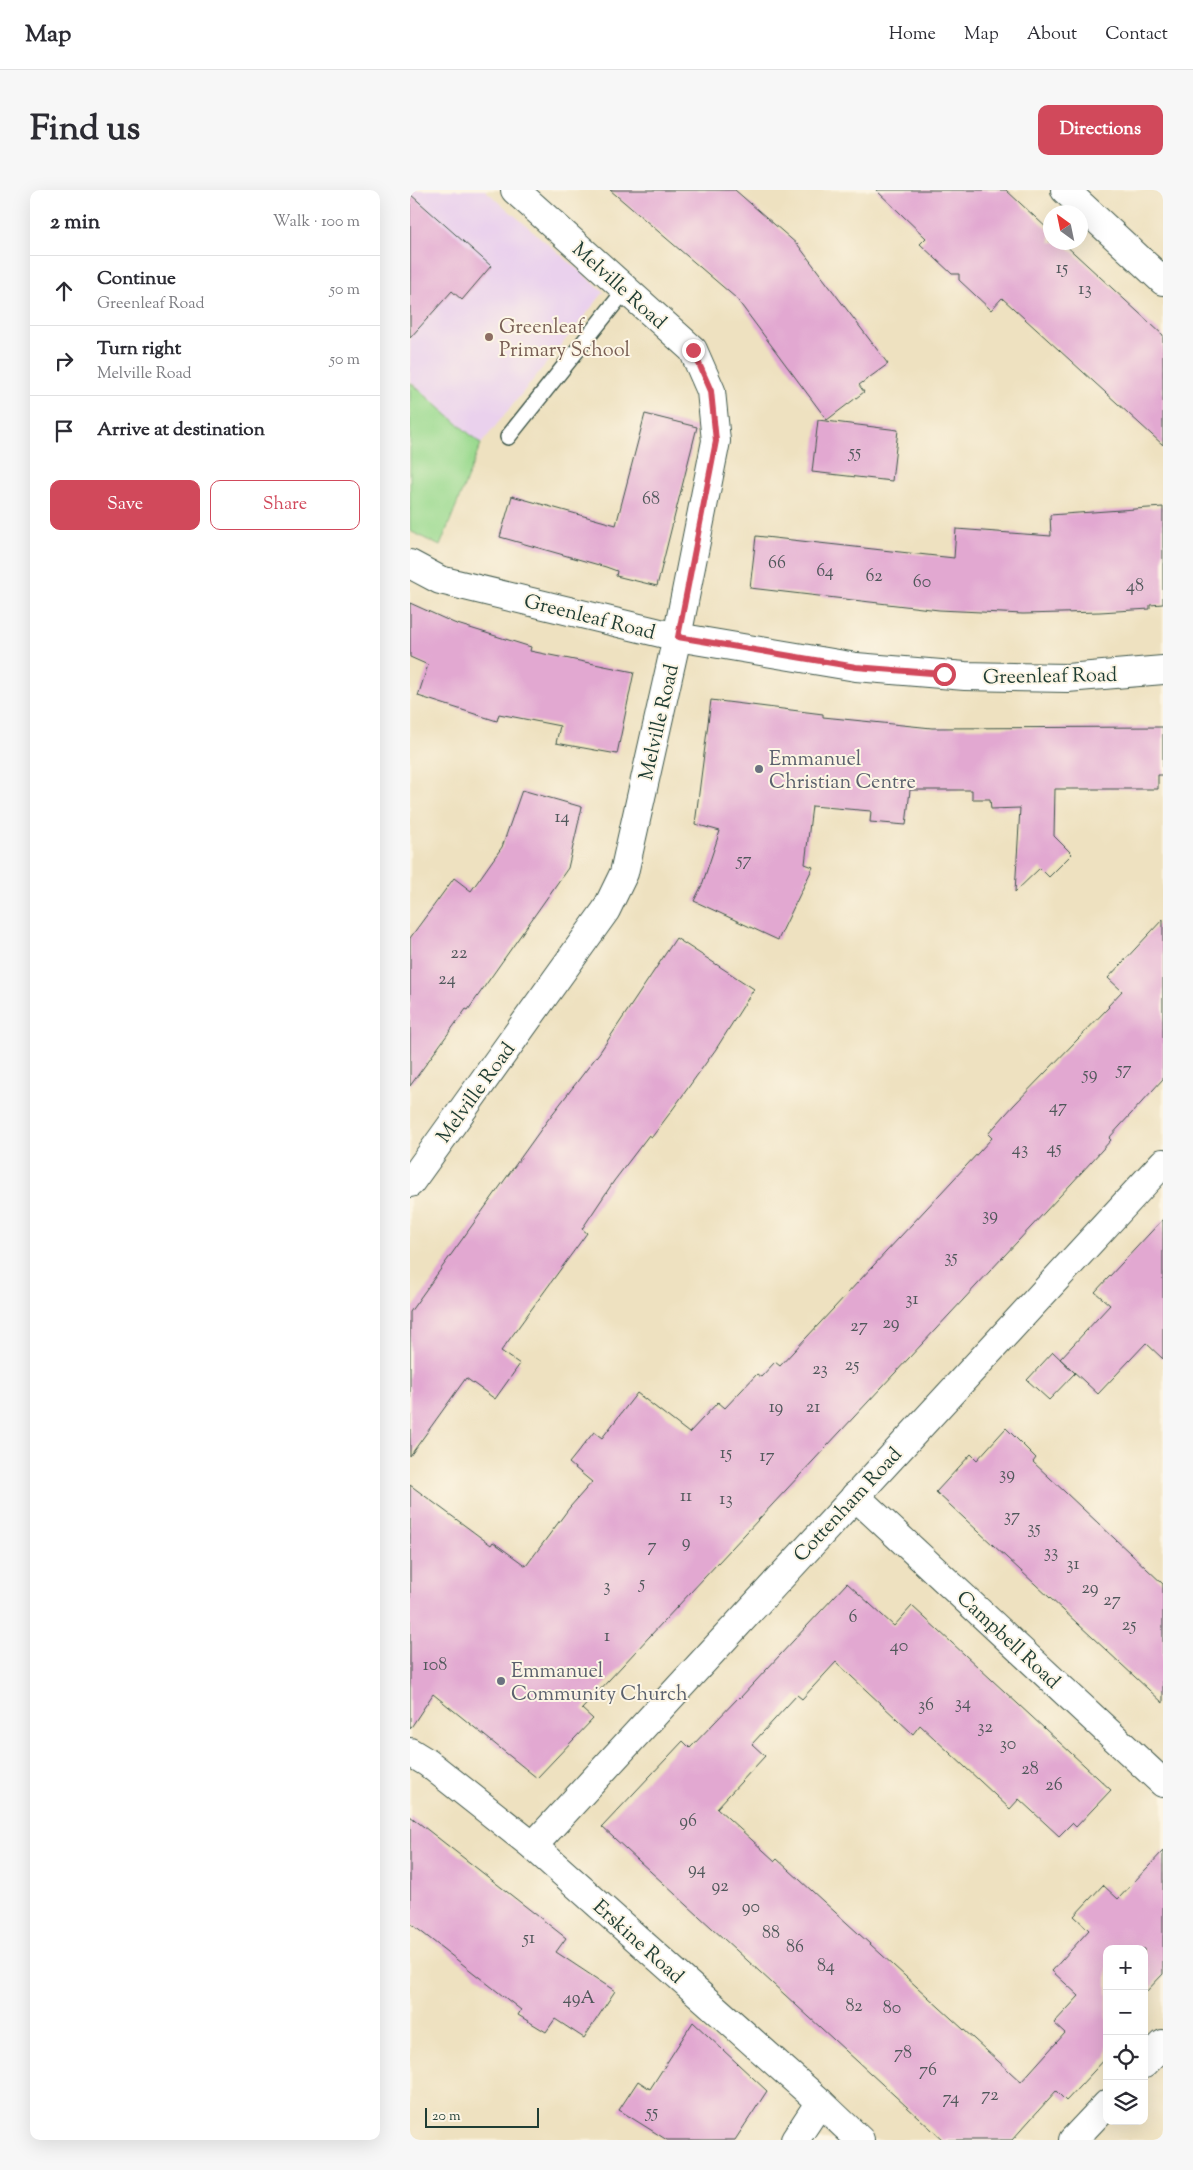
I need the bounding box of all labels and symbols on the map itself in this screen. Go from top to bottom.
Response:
north arrow [1043,205,1088,250]
street label: Melville Road [565,236,672,337]
house number: 15 [1056,256,1068,282]
house number: 13 [1078,277,1092,303]
place label: Greenleaf Primary School [499,314,631,366]
marker: Greenleaf Primary School [483,331,495,343]
route end [682,339,705,362]
house number: 55 [848,440,861,466]
house number: 68 [642,487,660,513]
house number: 66 [768,551,786,577]
house number: 64 [816,559,834,585]
house number: 62 [865,564,883,590]
house number: 60 [913,570,931,596]
house number: 48 [1126,574,1144,600]
street label: Greenleaf Road [521,588,658,649]
street label: Melville Road [633,662,688,783]
street label: Greenleaf Road [983,662,1117,693]
route start [933,663,956,686]
place label: Emmanuel Christian Centre [769,746,916,798]
marker: Emmanuel Christian Centre [753,763,765,775]
house number: 14 [554,805,570,831]
house number: 57 [735,848,752,874]
house number: 22 [451,941,468,967]
house number: 24 [438,967,456,993]
street label: Melville Road [431,1037,524,1150]
house number: 57 [1115,1057,1132,1083]
house number: 59 [1082,1062,1098,1088]
house number: 47 [1049,1095,1067,1121]
house number: 45 [1046,1136,1062,1162]
house number: 43 [1012,1137,1028,1163]
house number: 39 [982,1203,998,1229]
house number: 35 [944,1245,958,1271]
house number: 31 [905,1287,919,1313]
house number: 29 [882,1311,900,1337]
house number: 27 [850,1314,868,1340]
house number: 25 [845,1353,859,1379]
house number: 23 [812,1357,828,1383]
house number: 19 [769,1395,784,1421]
house number: 21 [806,1395,820,1421]
house number: 15 [720,1441,732,1467]
street label: Cottenham Road [788,1442,910,1570]
house number: 17 [759,1444,775,1470]
house number: 39 [999,1462,1015,1488]
house number: 11 [680,1484,692,1510]
house number: 13 [719,1487,733,1513]
house number: 37 [1004,1504,1020,1530]
house number: 35 [1027,1516,1041,1542]
house number: 9 [682,1530,691,1556]
house number: 7 [647,1534,657,1560]
house number: 33 [1044,1540,1058,1566]
house number: 31 [1066,1552,1080,1578]
house number: 5 [638,1571,645,1597]
house number: 3 [603,1574,611,1600]
house number: 29 [1081,1576,1099,1602]
street label: Campbell Road [949,1585,1066,1697]
house number: 27 [1103,1588,1121,1614]
house number: 6 [849,1605,858,1631]
house number: 25 [1122,1613,1136,1639]
house number: 1 [604,1624,610,1650]
house number: 40 [890,1634,908,1660]
house number: 108 [423,1653,447,1679]
place label: Emmanuel Community Church [511,1658,688,1710]
marker: Emmanuel Community Church [495,1675,507,1687]
house number: 34 [955,1691,971,1717]
house number: 36 [918,1693,934,1719]
house number: 32 [977,1715,993,1741]
house number: 30 [1000,1732,1016,1758]
house number: 28 [1021,1757,1039,1783]
house number: 26 [1045,1773,1063,1799]
house number: 96 [679,1809,697,1835]
house number: 94 [688,1857,706,1883]
house number: 92 [711,1874,729,1900]
street label: Erskine Road [585,1894,689,1992]
house number: 90 [742,1895,760,1921]
house number: 88 [762,1921,780,1947]
house number: 51 [522,1926,535,1952]
house number: 86 [786,1935,804,1961]
house number: 84 [817,1954,835,1980]
house number: 49A [563,1986,596,2012]
house number: 82 [845,1994,863,2020]
house number: 80 [883,1996,901,2022]
house number: 78 [894,2041,912,2067]
house number: 76 [919,2058,937,2084]
house number: 72 [981,2083,999,2109]
house number: 74 [943,2086,959,2112]
house number: 55 [645,2100,658,2126]
scale bar [425,2105,539,2128]

